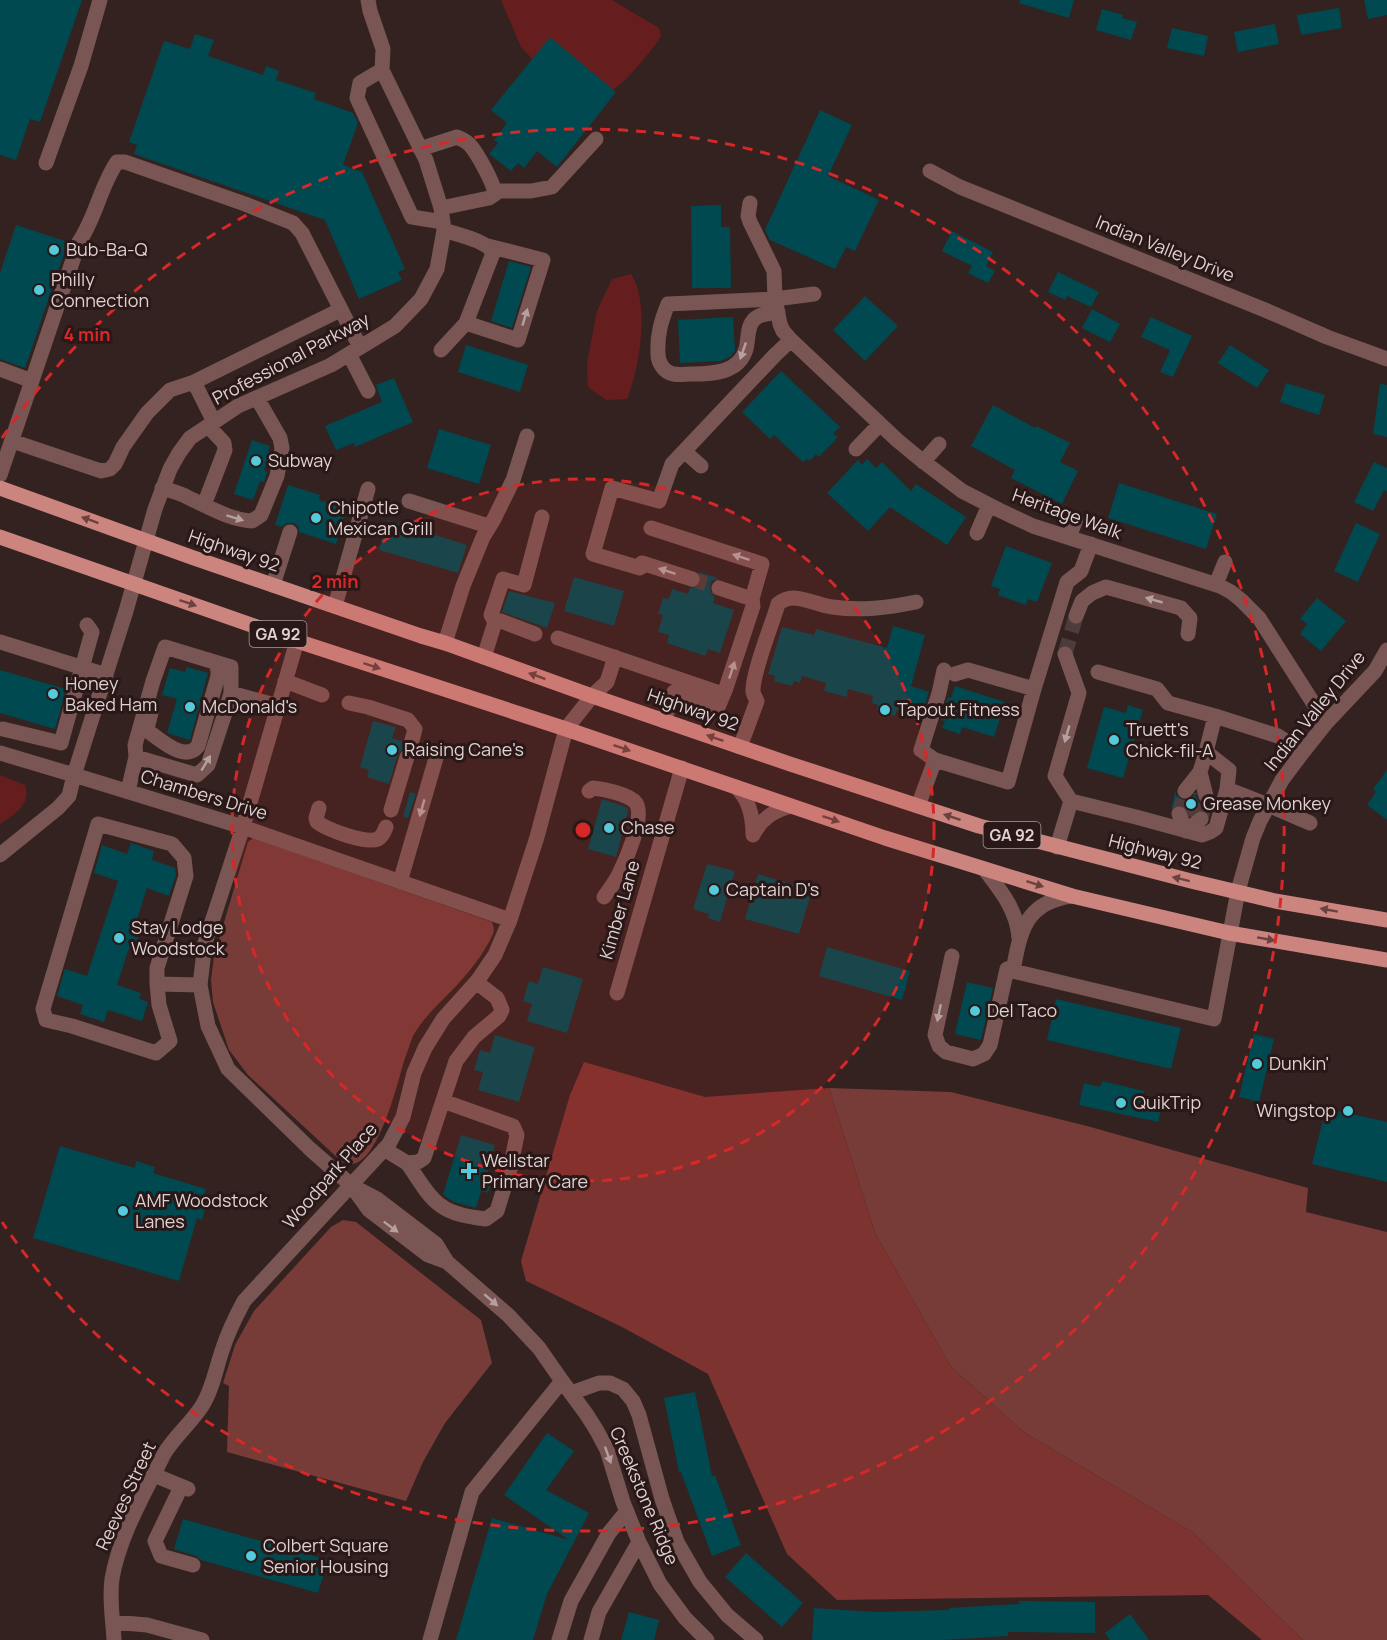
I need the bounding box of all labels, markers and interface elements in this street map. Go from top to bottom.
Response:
street label: Indian Valley Drive [1092,209,1238,287]
place label: Bub-Ba-Q [66,237,148,261]
marker: Bub-Ba-Q [47,243,61,257]
place label: Philly Connection [51,267,149,312]
marker: Philly Connection [32,283,46,297]
street label: Professional Parkway [208,306,374,410]
one-way arrow [521,308,530,326]
text: 4 min [63,322,111,346]
one-way arrow [738,342,748,360]
place label: Subway [268,448,333,472]
marker: Subway [249,454,263,468]
street label: Heritage Walk [1009,482,1126,544]
place label: Chipotle Mexican Grill [328,495,433,540]
marker: Chipotle Mexican Grill [309,511,323,525]
one-way arrow [226,514,244,523]
one-way arrow [81,515,99,525]
street label: Highway 92 [185,523,283,577]
one-way arrow [732,552,750,561]
one-way arrow [658,565,676,575]
text: 2 min [312,569,358,593]
one-way arrow [1144,595,1162,604]
one-way arrow [179,599,197,609]
road number: GA 92 [250,621,306,647]
street label: Indian Valley Drive [1258,645,1370,775]
one-way arrow [727,661,737,679]
one-way arrow [363,662,381,671]
place label: Honey Baked Ham [65,671,157,716]
one-way arrow [528,671,546,681]
street label: Highway 92 [644,682,742,736]
marker: Honey Baked Ham [46,687,60,701]
place label: McDonald's [202,694,297,718]
place label: Tapout Fitness [897,697,1020,721]
marker: McDonald's [183,700,197,714]
marker: Tapout Fitness [878,703,892,717]
place label: Truett's Chick-fil-A [1126,717,1214,762]
one-way arrow [1062,726,1071,744]
one-way arrow [706,733,724,743]
marker: Truett's Chick-fil-A [1107,733,1121,747]
place label: Raising Cane's [404,737,524,761]
marker: Raising Cane's [385,743,399,757]
one-way arrow [613,744,631,753]
one-way arrow [201,754,212,771]
street label: Chambers Drive [138,763,271,825]
place label: Grease Monkey [1203,791,1331,815]
marker: Grease Monkey [1184,797,1198,811]
one-way arrow [416,798,426,817]
one-way arrow [943,812,961,821]
place label: Chase [621,815,675,839]
one-way arrow [822,815,840,825]
centre of rings [573,820,593,840]
marker: Chase [602,821,616,835]
road number: GA 92 [984,822,1040,848]
street label: Highway 92 [1106,828,1204,874]
street label: Kimber Lane [593,858,645,962]
one-way arrow [1172,873,1190,883]
place label: Captain D's [726,877,819,901]
one-way arrow [1026,880,1044,889]
marker: Captain D's [707,883,721,897]
one-way arrow [1320,905,1339,914]
place label: Stay Lodge Woodstock [131,915,226,960]
marker: Stay Lodge Woodstock [112,931,126,945]
one-way arrow [1257,935,1276,944]
place label: Del Taco [987,998,1057,1022]
one-way arrow [934,1004,944,1022]
marker: Del Taco [968,1004,982,1018]
place label: Dunkin' [1269,1051,1329,1075]
marker: Dunkin' [1250,1057,1264,1071]
place label: QuikTrip [1133,1090,1201,1114]
marker: QuikTrip [1114,1096,1128,1110]
place label: Wingstop [1256,1098,1336,1122]
marker: Wingstop [1341,1104,1355,1118]
street label: Woodpark Place [277,1117,382,1233]
place label: Wellstar Primary Care [482,1148,588,1193]
marker: Wellstar Primary Care [460,1162,478,1180]
place label: AMF Woodstock Lanes [135,1188,269,1233]
marker: AMF Woodstock Lanes [116,1204,130,1218]
one-way arrow [383,1221,399,1233]
one-way arrow [483,1293,498,1306]
street label: Creekstone Ridge [605,1423,685,1568]
street label: Reeves Street [89,1437,161,1554]
one-way arrow [603,1446,613,1464]
place label: Colbert Square Senior Housing [263,1533,389,1578]
marker: Colbert Square Senior Housing [244,1549,258,1563]

